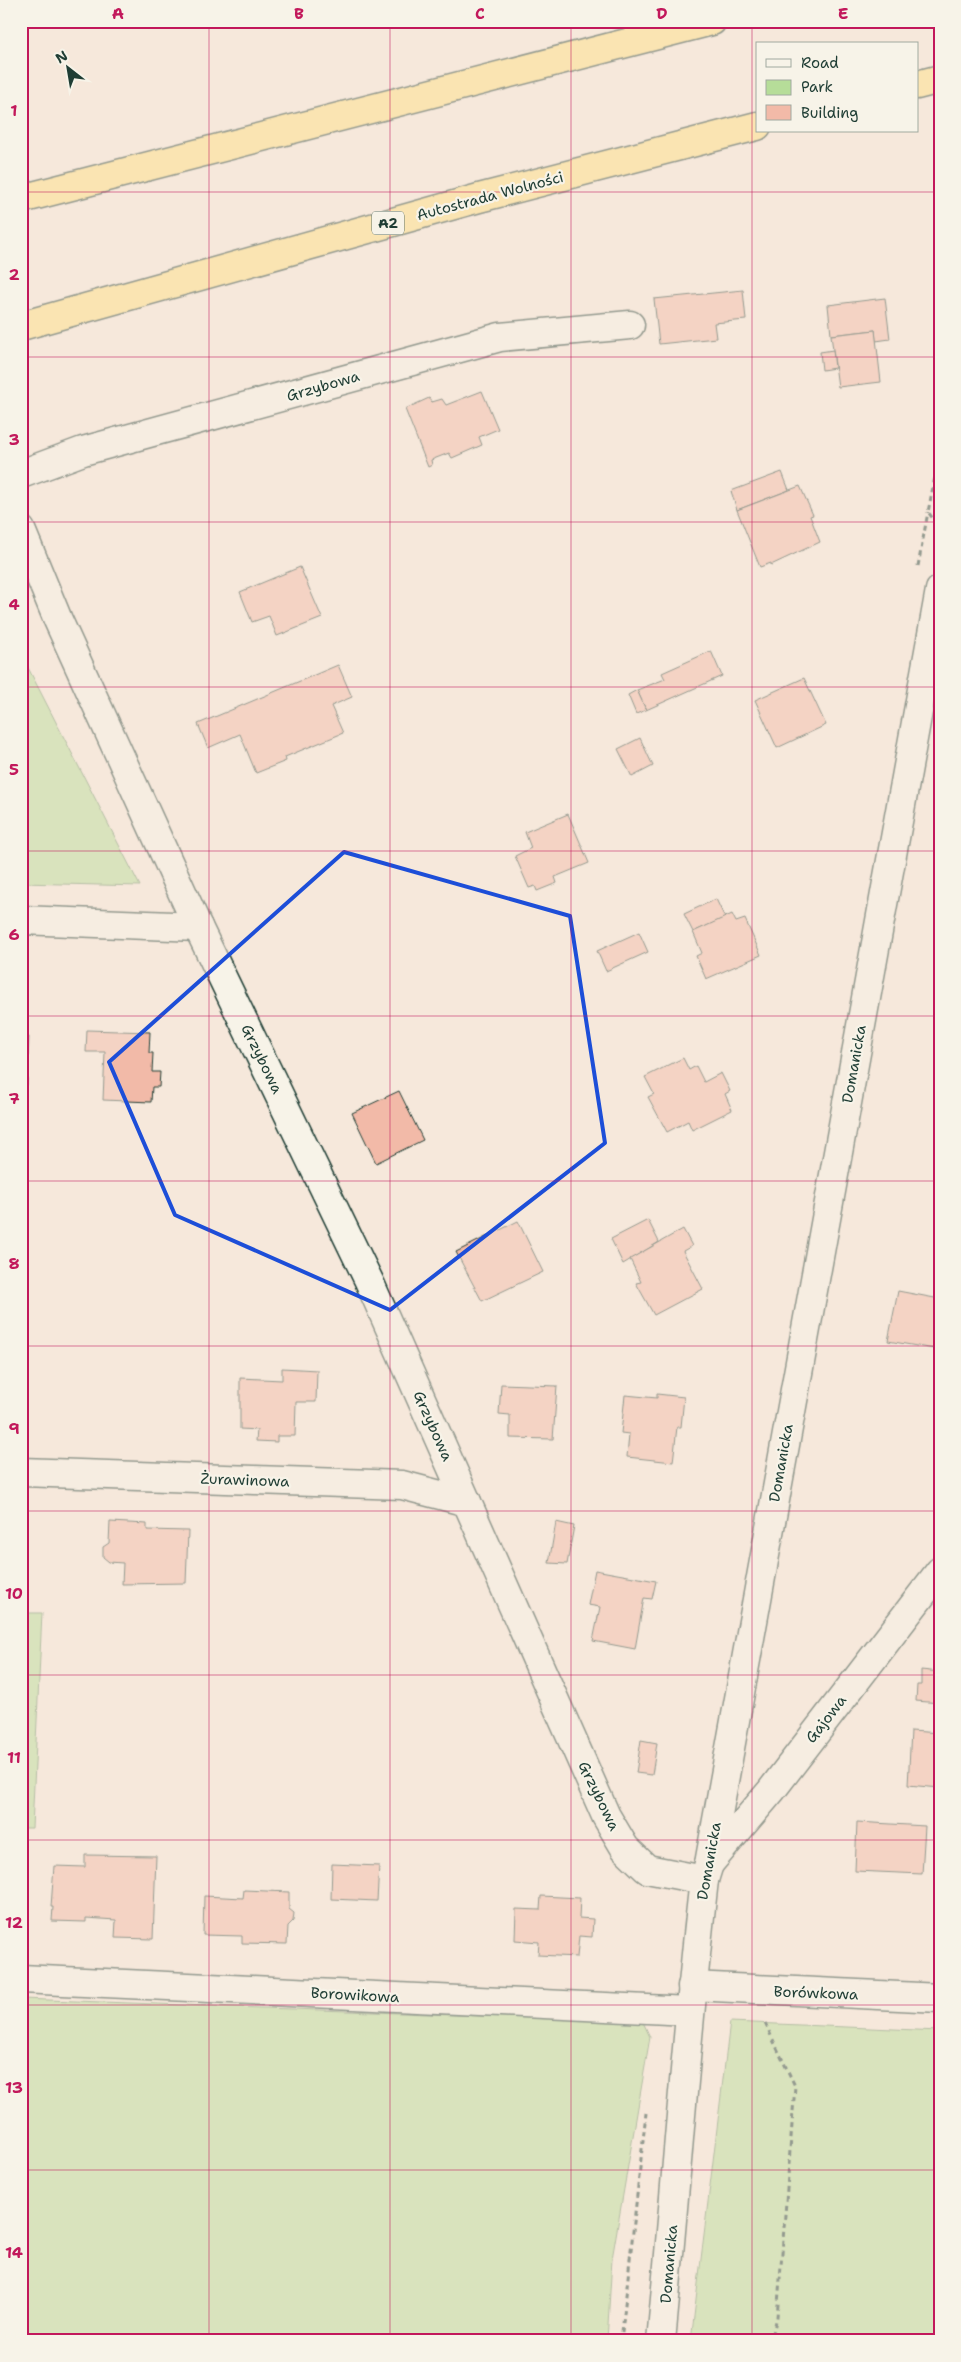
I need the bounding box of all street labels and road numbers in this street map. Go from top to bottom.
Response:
street label: Autostrada Wolności [414,167,566,225]
road number: A2 [372,212,404,234]
street label: Grzybowa [284,366,362,406]
street label: Grzybowa [237,1021,288,1098]
street label: Domanicka [837,1023,871,1105]
street label: Grzybowa [409,1388,458,1465]
street label: Domanicka [764,1422,798,1504]
street label: Żurawinowa [200,1468,291,1492]
street label: Gajowa [801,1690,851,1747]
street label: Grzybowa [574,1758,625,1835]
street label: Domanicka [692,1820,726,1902]
street label: Borówkowa [773,1982,859,2004]
street label: Borowikowa [310,1983,401,2007]
street label: Domanicka [656,2223,682,2304]

